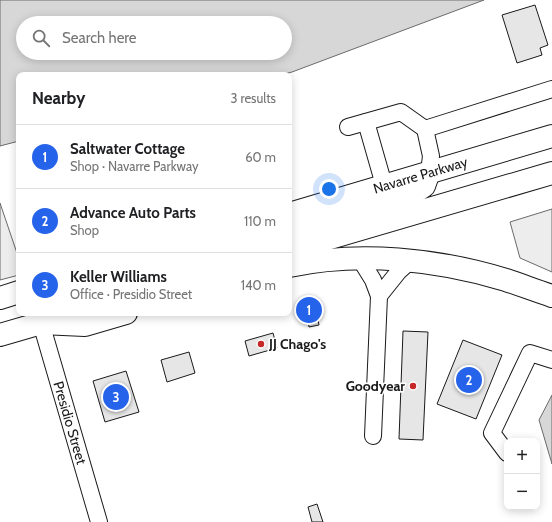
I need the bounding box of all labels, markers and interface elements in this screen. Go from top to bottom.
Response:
search box [16,16,292,60]
icon: search [30,27,52,49]
text: Search here [62,29,137,47]
text: Nearby [32,88,85,108]
text: 3 results [230,90,276,106]
text: Saltwater Cottage [70,140,185,158]
text: 1 [43,149,47,165]
text: 60 m [245,149,276,165]
street label: Navarre Parkway [371,153,470,198]
text: Shop · Navarre Parkway [70,158,198,174]
your location [319,179,339,199]
text: Advance Auto Parts [70,204,196,222]
text: 2 [42,213,48,229]
text: 110 m [244,213,276,229]
text: Shop [70,222,99,238]
text: Keller Williams [70,268,167,286]
text: 3 [41,277,49,293]
text: 140 m [241,277,276,293]
text: Office · Presidio Street [70,286,192,302]
pin: 1 [296,295,322,325]
place label: JJ Chago's [268,335,326,353]
marker: JJ Chago's [256,339,266,349]
pin: 2 [456,365,482,395]
place label: Goodyear [346,377,405,395]
street label: Presidio Street [49,379,91,467]
marker: Goodyear [408,381,418,391]
pin: 3 [103,382,129,412]
map controls [504,438,540,510]
button: + [504,438,540,474]
button: − [504,474,540,510]

